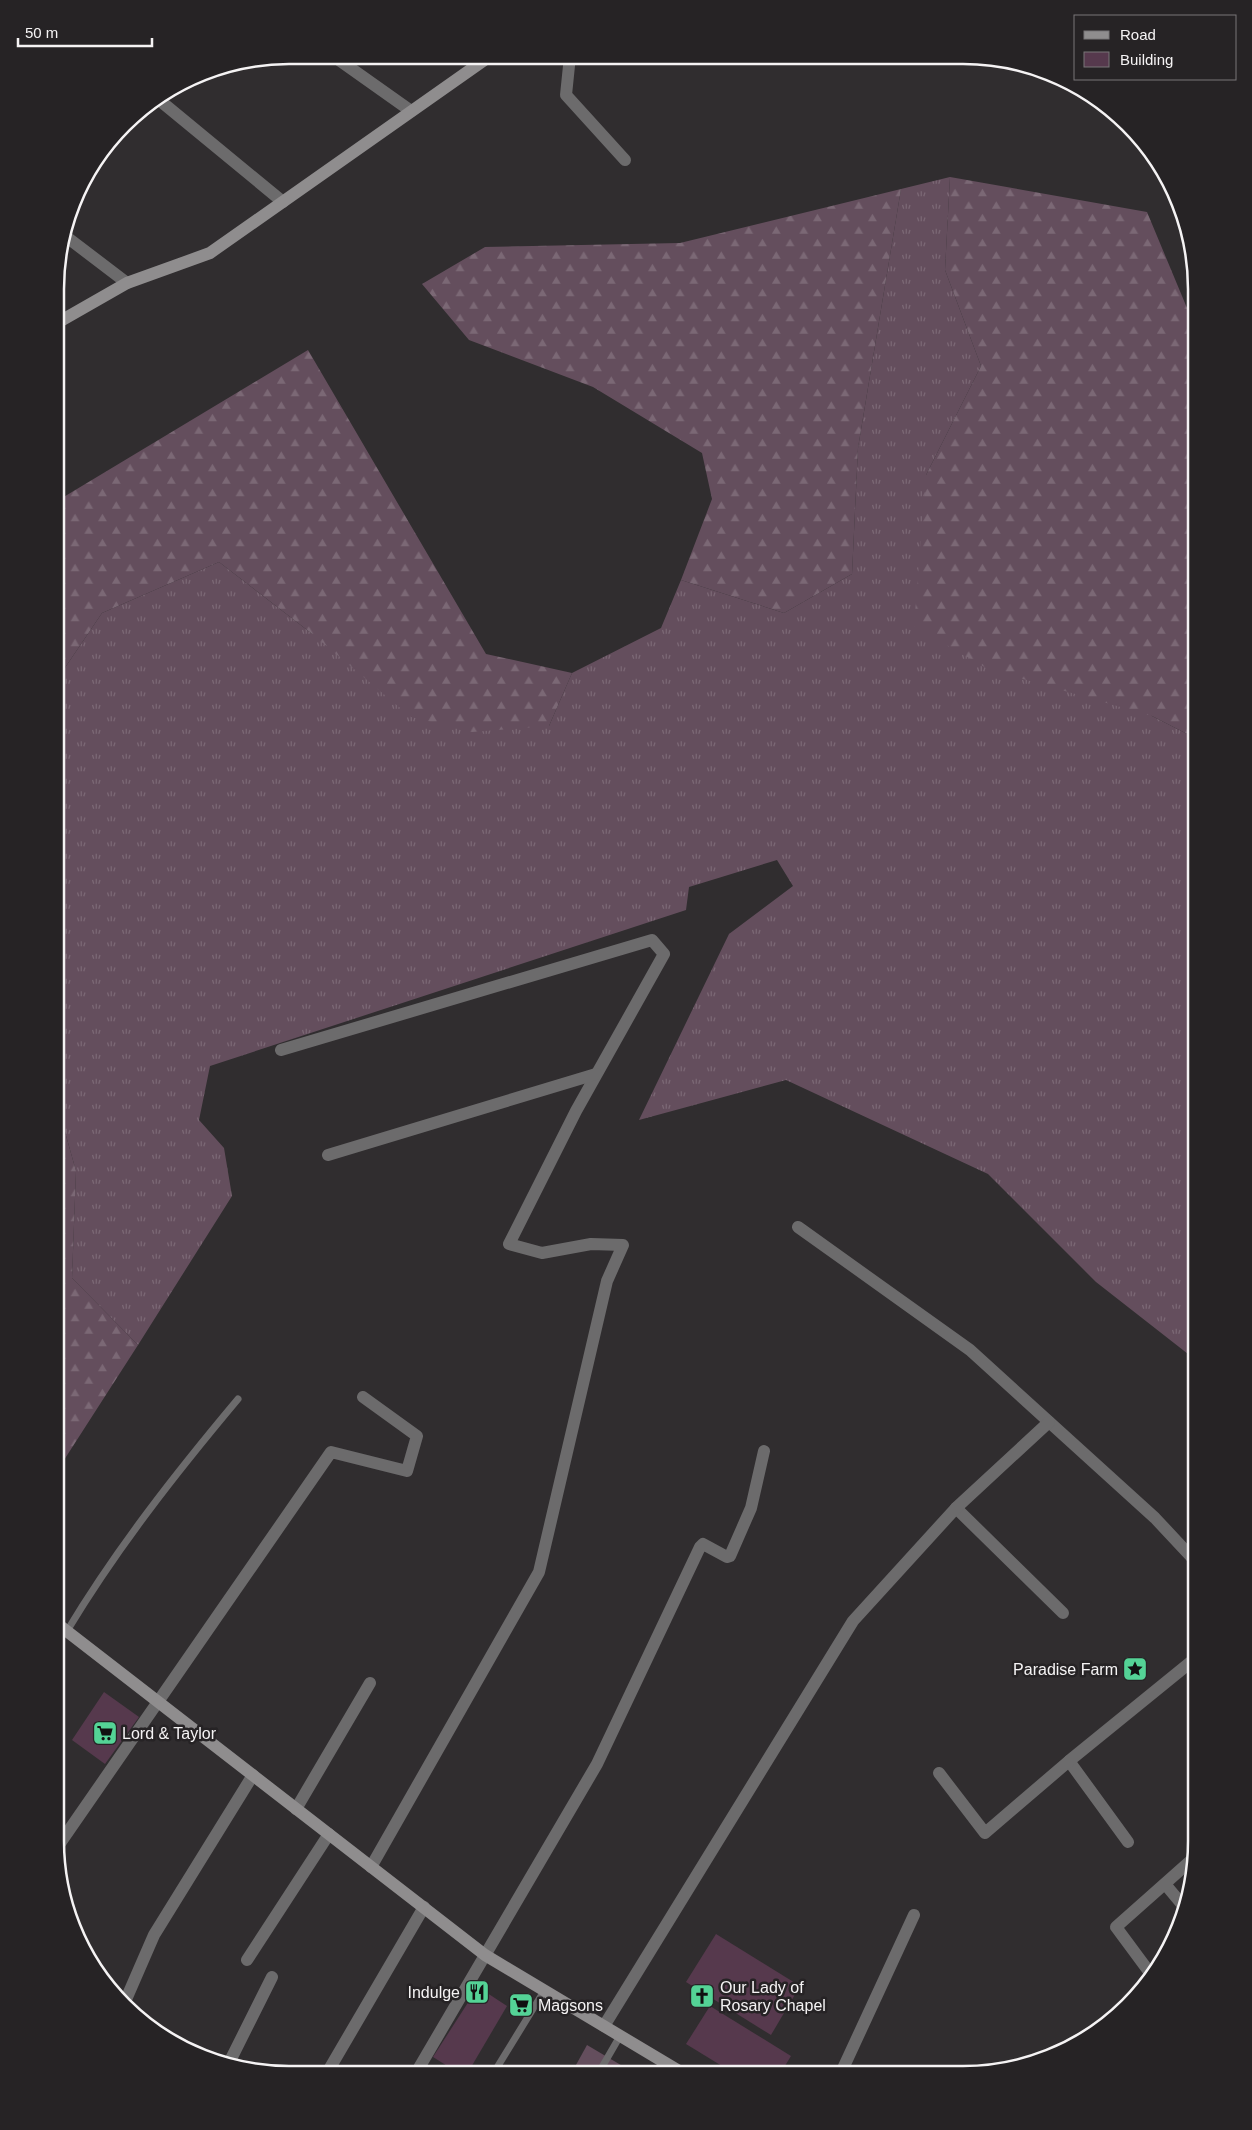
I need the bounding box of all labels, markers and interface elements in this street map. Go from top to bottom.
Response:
scale bar [18,15,151,47]
legend [1074,15,1237,80]
text: 50 m [25,24,58,41]
text: Road [1120,26,1156,43]
text: Building [1120,51,1173,68]
place icon: Paradise Farm [1122,1656,1148,1682]
place label: Paradise Farm [1013,1661,1118,1678]
supermarket icon: Lord & Taylor [92,1720,118,1746]
place label: Lord & Taylor [122,1725,217,1742]
restaurant icon: Indulge [464,1979,490,2005]
place label: Our Lady of Rosary Chapel [720,1979,826,2014]
church icon: Our Lady of Rosary Chapel [689,1983,715,2009]
place label: Indulge [408,1984,460,2001]
supermarket icon: Magsons [508,1992,534,2018]
place label: Magsons [538,1997,603,2014]

